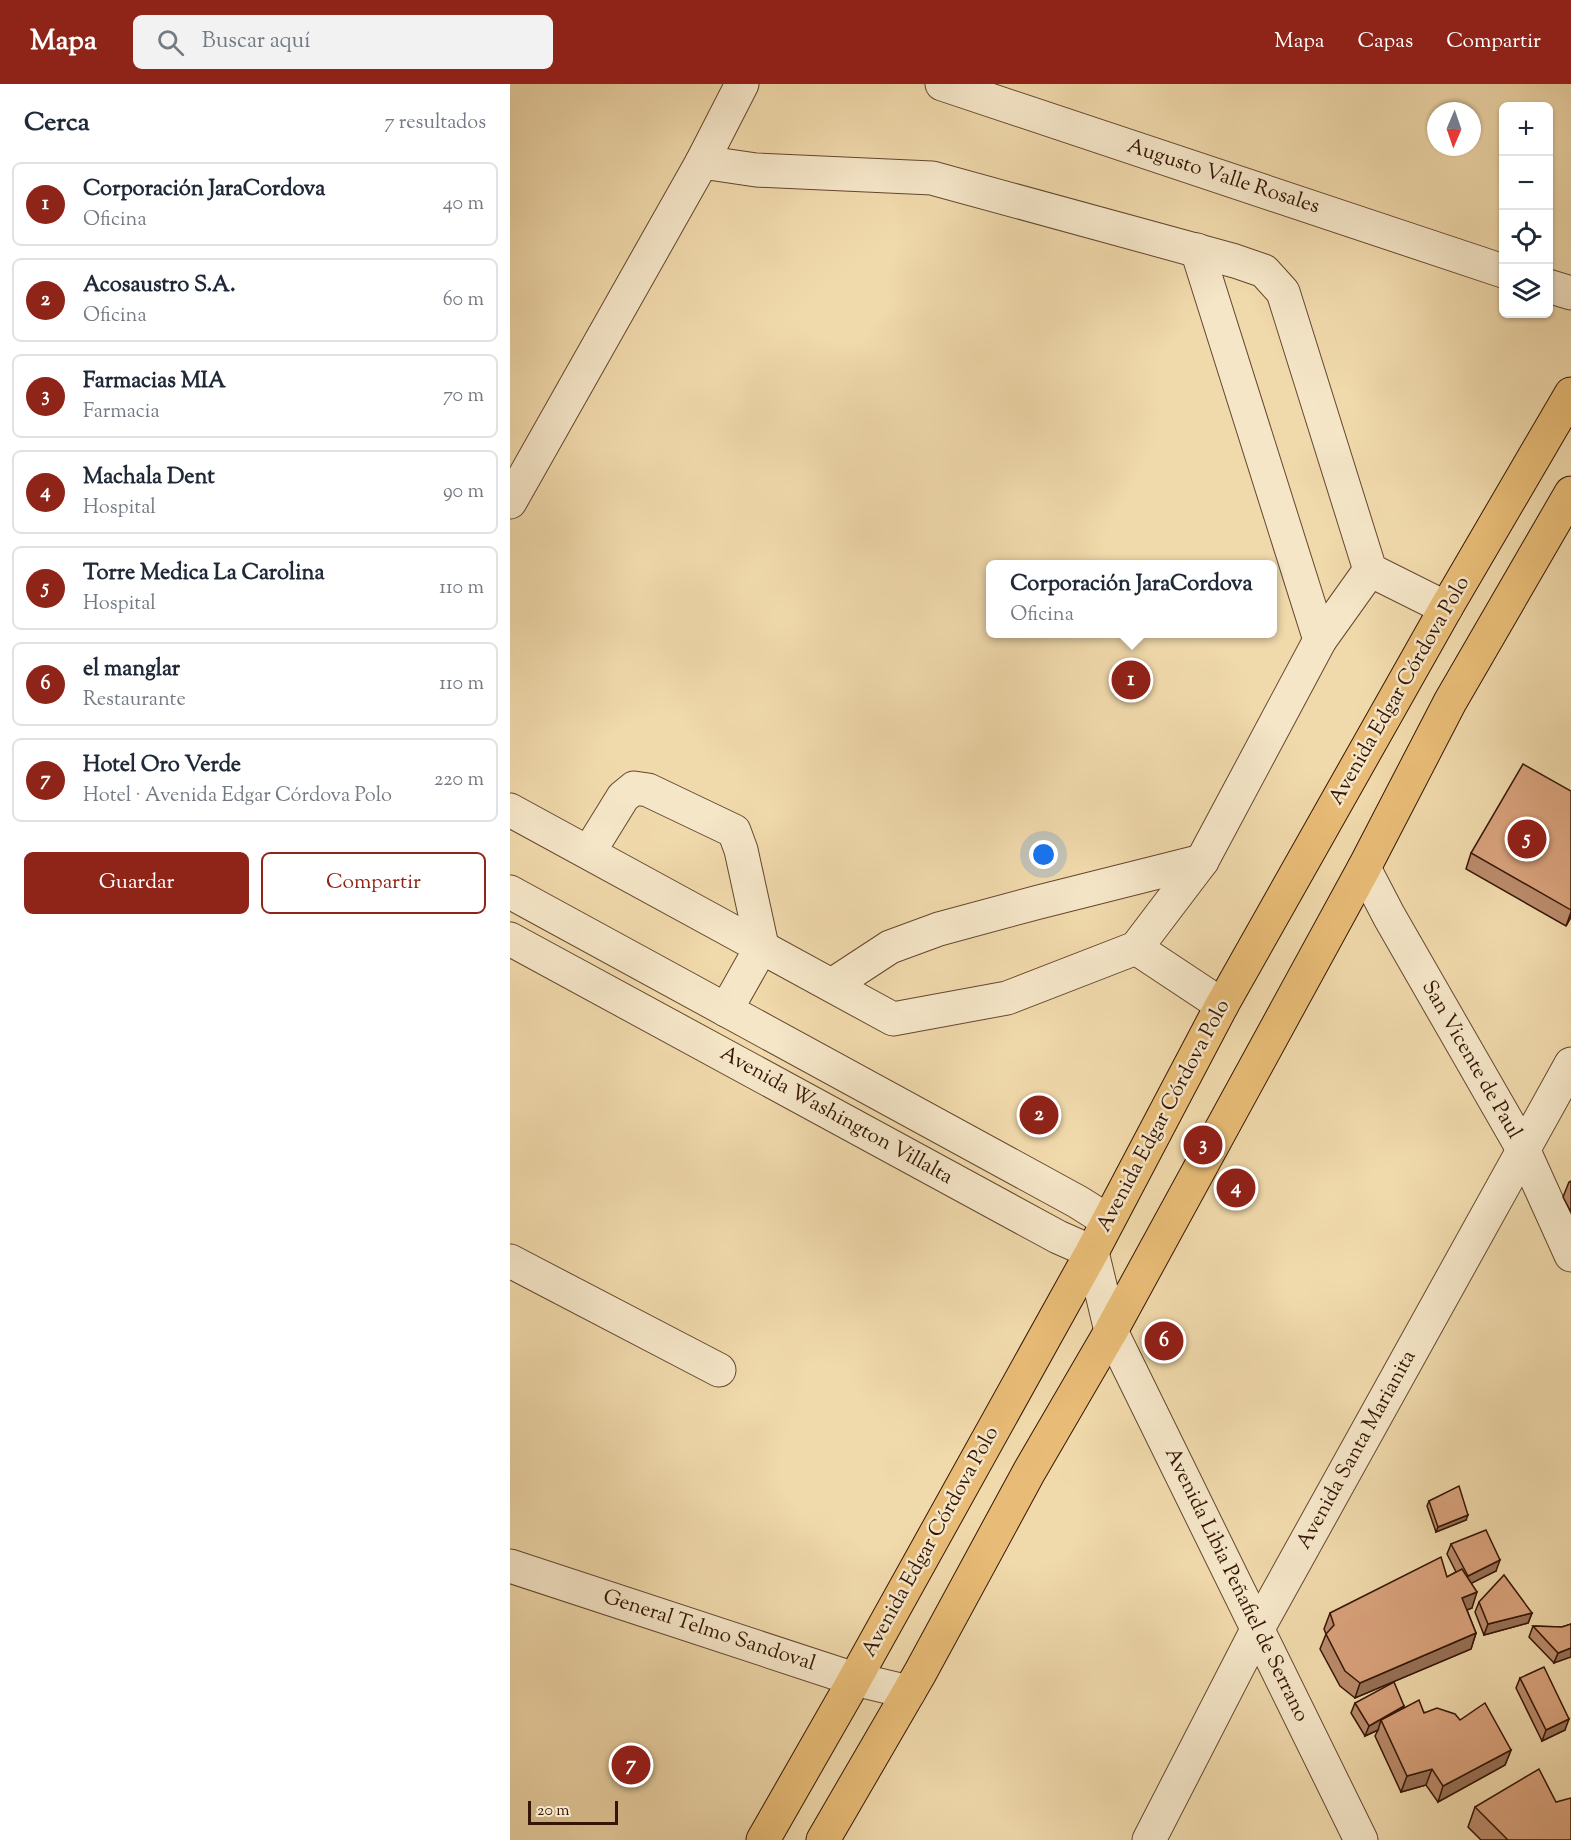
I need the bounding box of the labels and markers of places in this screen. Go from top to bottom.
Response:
pin: 1 [1112,658,1150,702]
pin: 5 [1508,816,1546,861]
pin: 2 [1020,1092,1058,1138]
pin: 3 [1184,1122,1222,1168]
pin: 4 [1216,1166,1256,1210]
pin: 6 [1144,1318,1184,1364]
pin: 7 [612,1742,650,1788]

